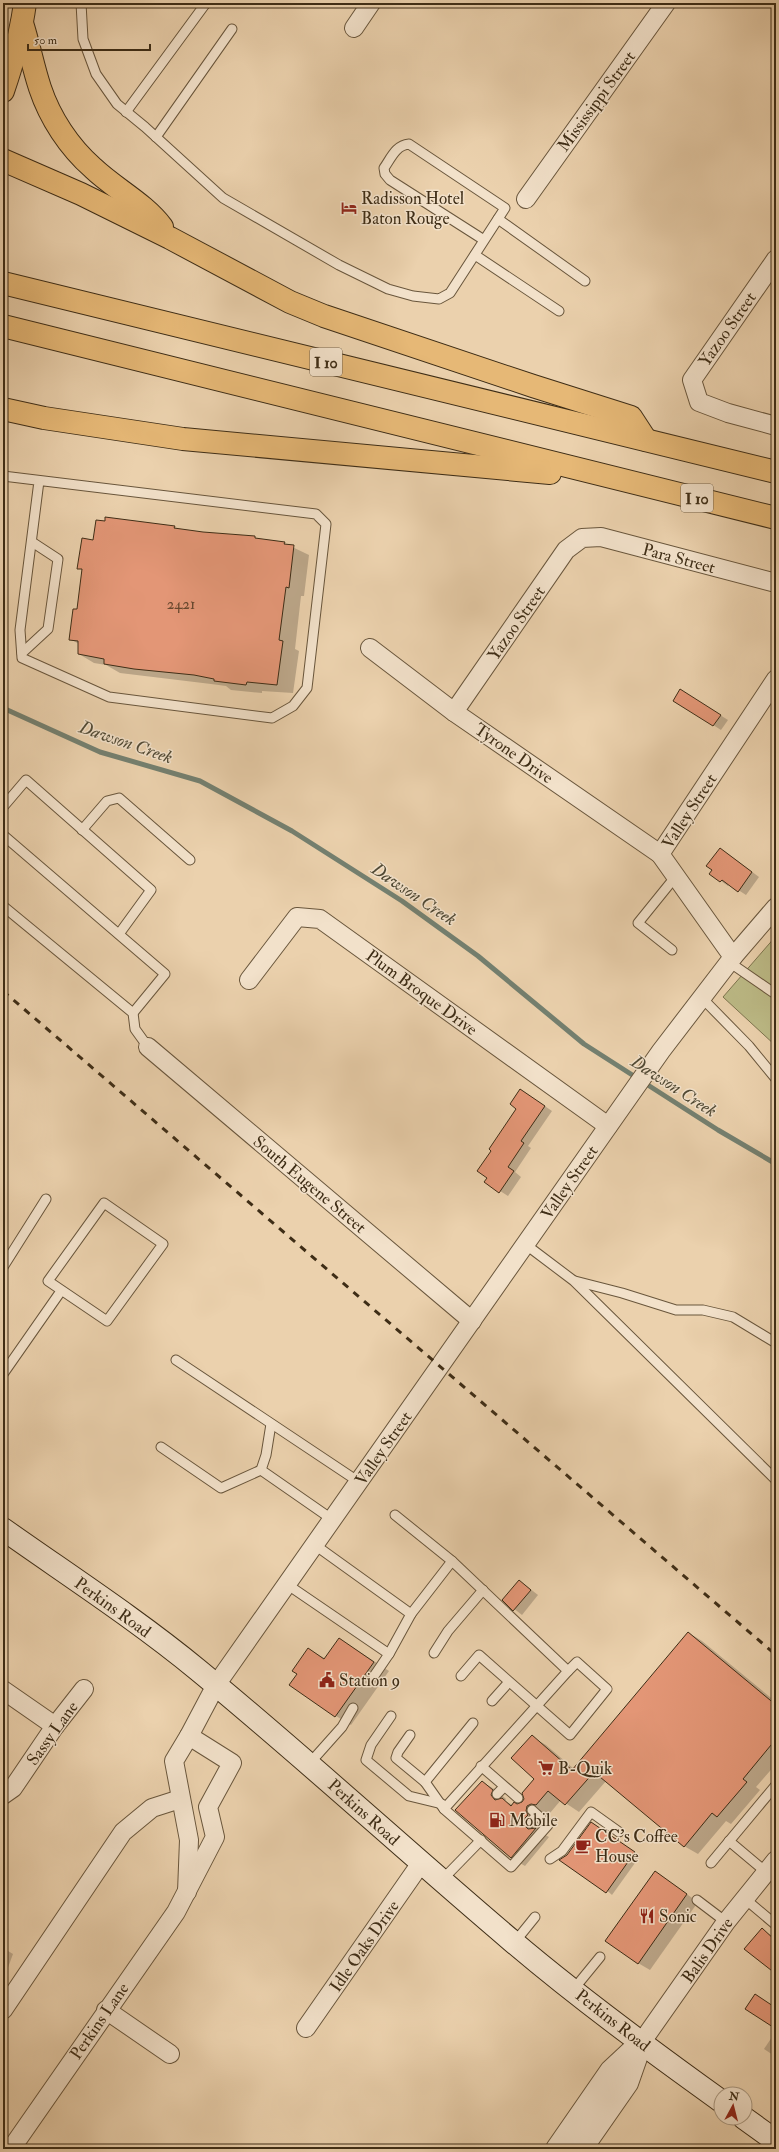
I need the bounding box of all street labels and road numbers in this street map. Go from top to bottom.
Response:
street label: Mississippi Street [553,46,641,156]
street label: Yazoo Street [694,288,761,371]
road number: I 10 [310,348,342,376]
road number: I 10 [681,484,713,512]
street label: Para Street [640,539,718,578]
street label: Yazoo Street [483,582,550,665]
street label: Tyrone Drive [470,719,557,789]
street label: Valley Street [657,769,723,853]
street label: Plum Broque Drive [362,945,482,1040]
street label: South Eugene Street [249,1131,371,1238]
street label: Valley Street [536,1141,604,1224]
street label: Valley Street [350,1407,418,1490]
street label: Perkins Road [70,1573,155,1643]
street label: Sassy Lane [22,1697,84,1770]
street label: Perkins Road [323,1775,404,1850]
street label: Idle Oaks Drive [325,1896,404,1996]
street label: Balis Drive [677,1913,738,1987]
street label: Perkins Lane [65,1979,134,2064]
street label: Perkins Road [571,1985,655,2057]

